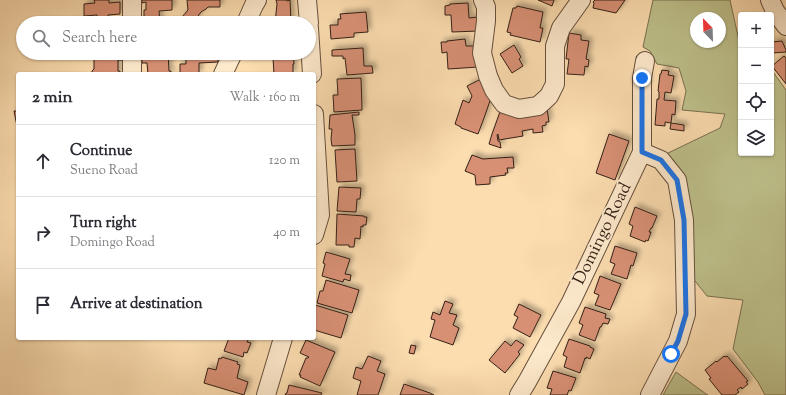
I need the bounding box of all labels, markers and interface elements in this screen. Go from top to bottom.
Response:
north arrow [690,12,726,48]
map controls [738,12,774,156]
button: + [738,12,774,48]
search box [16,16,316,60]
icon: search [30,27,52,49]
text: Search here [62,28,137,49]
button: − [738,48,774,84]
route end [633,69,651,87]
button: locate [738,84,774,120]
text: 2 min [32,86,73,110]
text: Walk · 160 m [229,89,300,107]
button: layers [738,120,774,156]
text: Continue [70,141,132,162]
icon: ahead [32,150,54,172]
text: 120 m [269,152,300,170]
text: Sueno Road [70,162,138,180]
street label: Domingo Road [568,179,638,289]
text: Turn right [70,213,136,234]
icon: right [32,222,54,244]
text: 40 m [273,224,300,242]
text: Domingo Road [70,234,155,252]
icon: arrive [32,294,54,316]
text: Arrive at destination [70,294,203,315]
route start [662,345,680,363]

